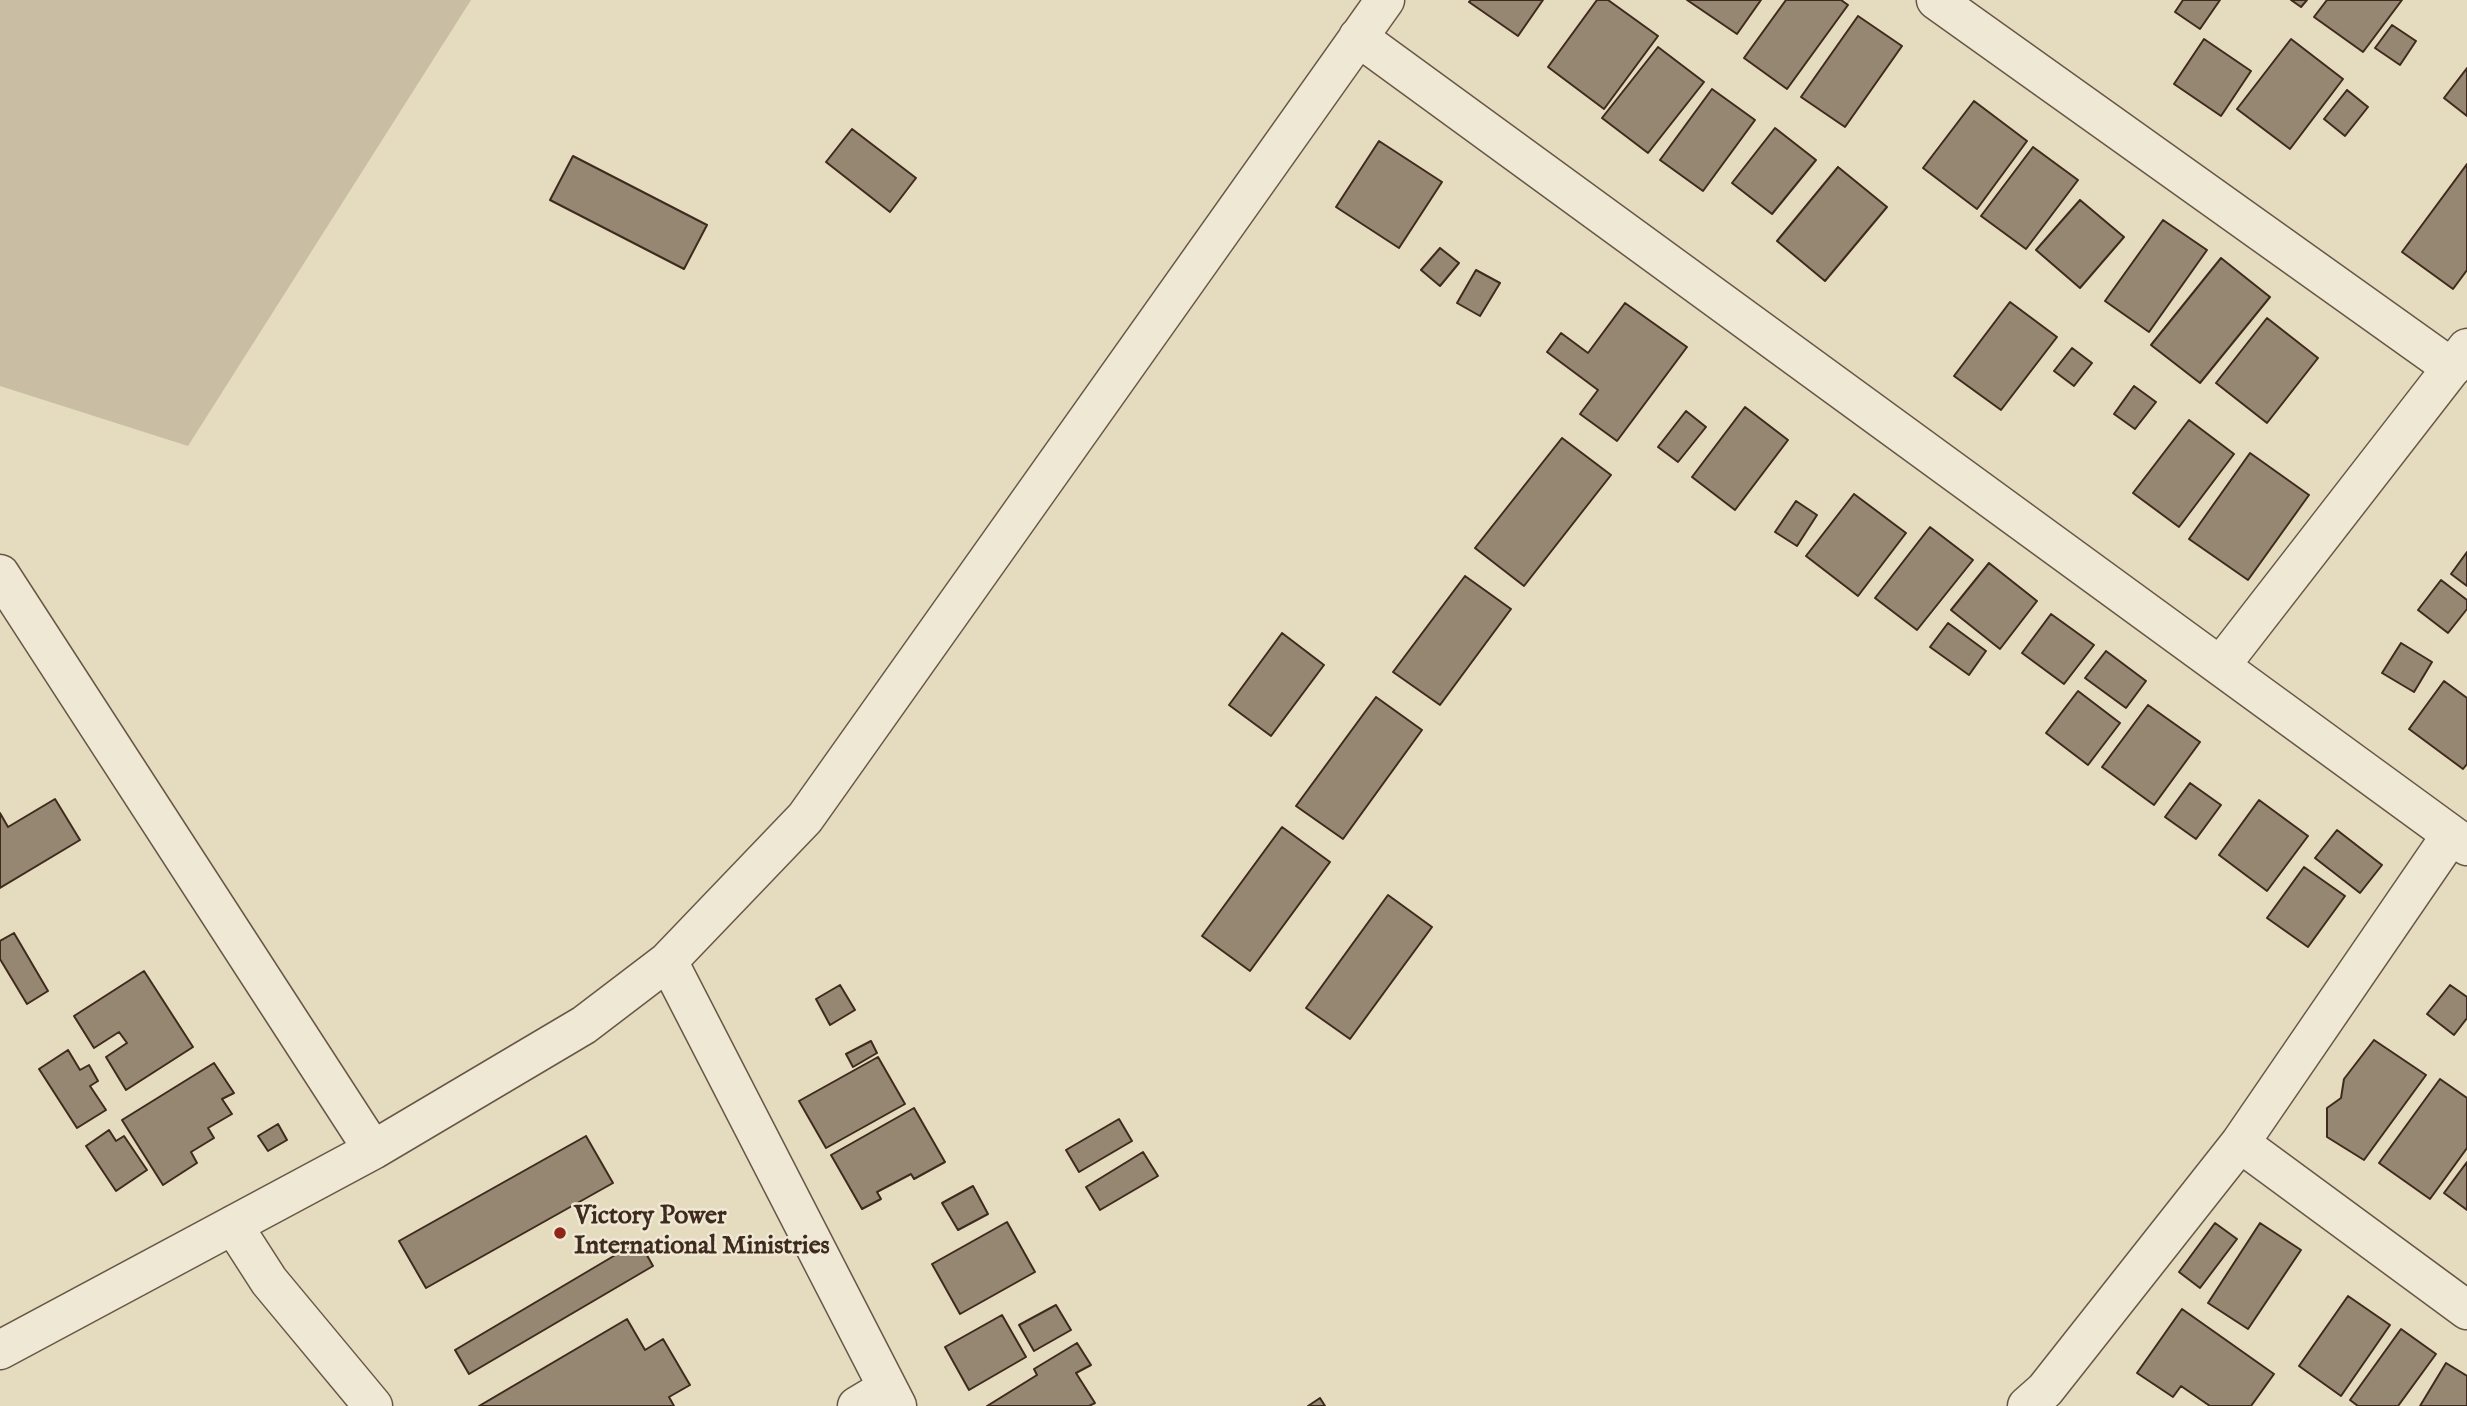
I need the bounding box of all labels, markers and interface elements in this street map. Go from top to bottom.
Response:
place label: Victory Power International Ministries [574,1202,830,1264]
marker: Victory Power International Ministries [552,1225,568,1241]

